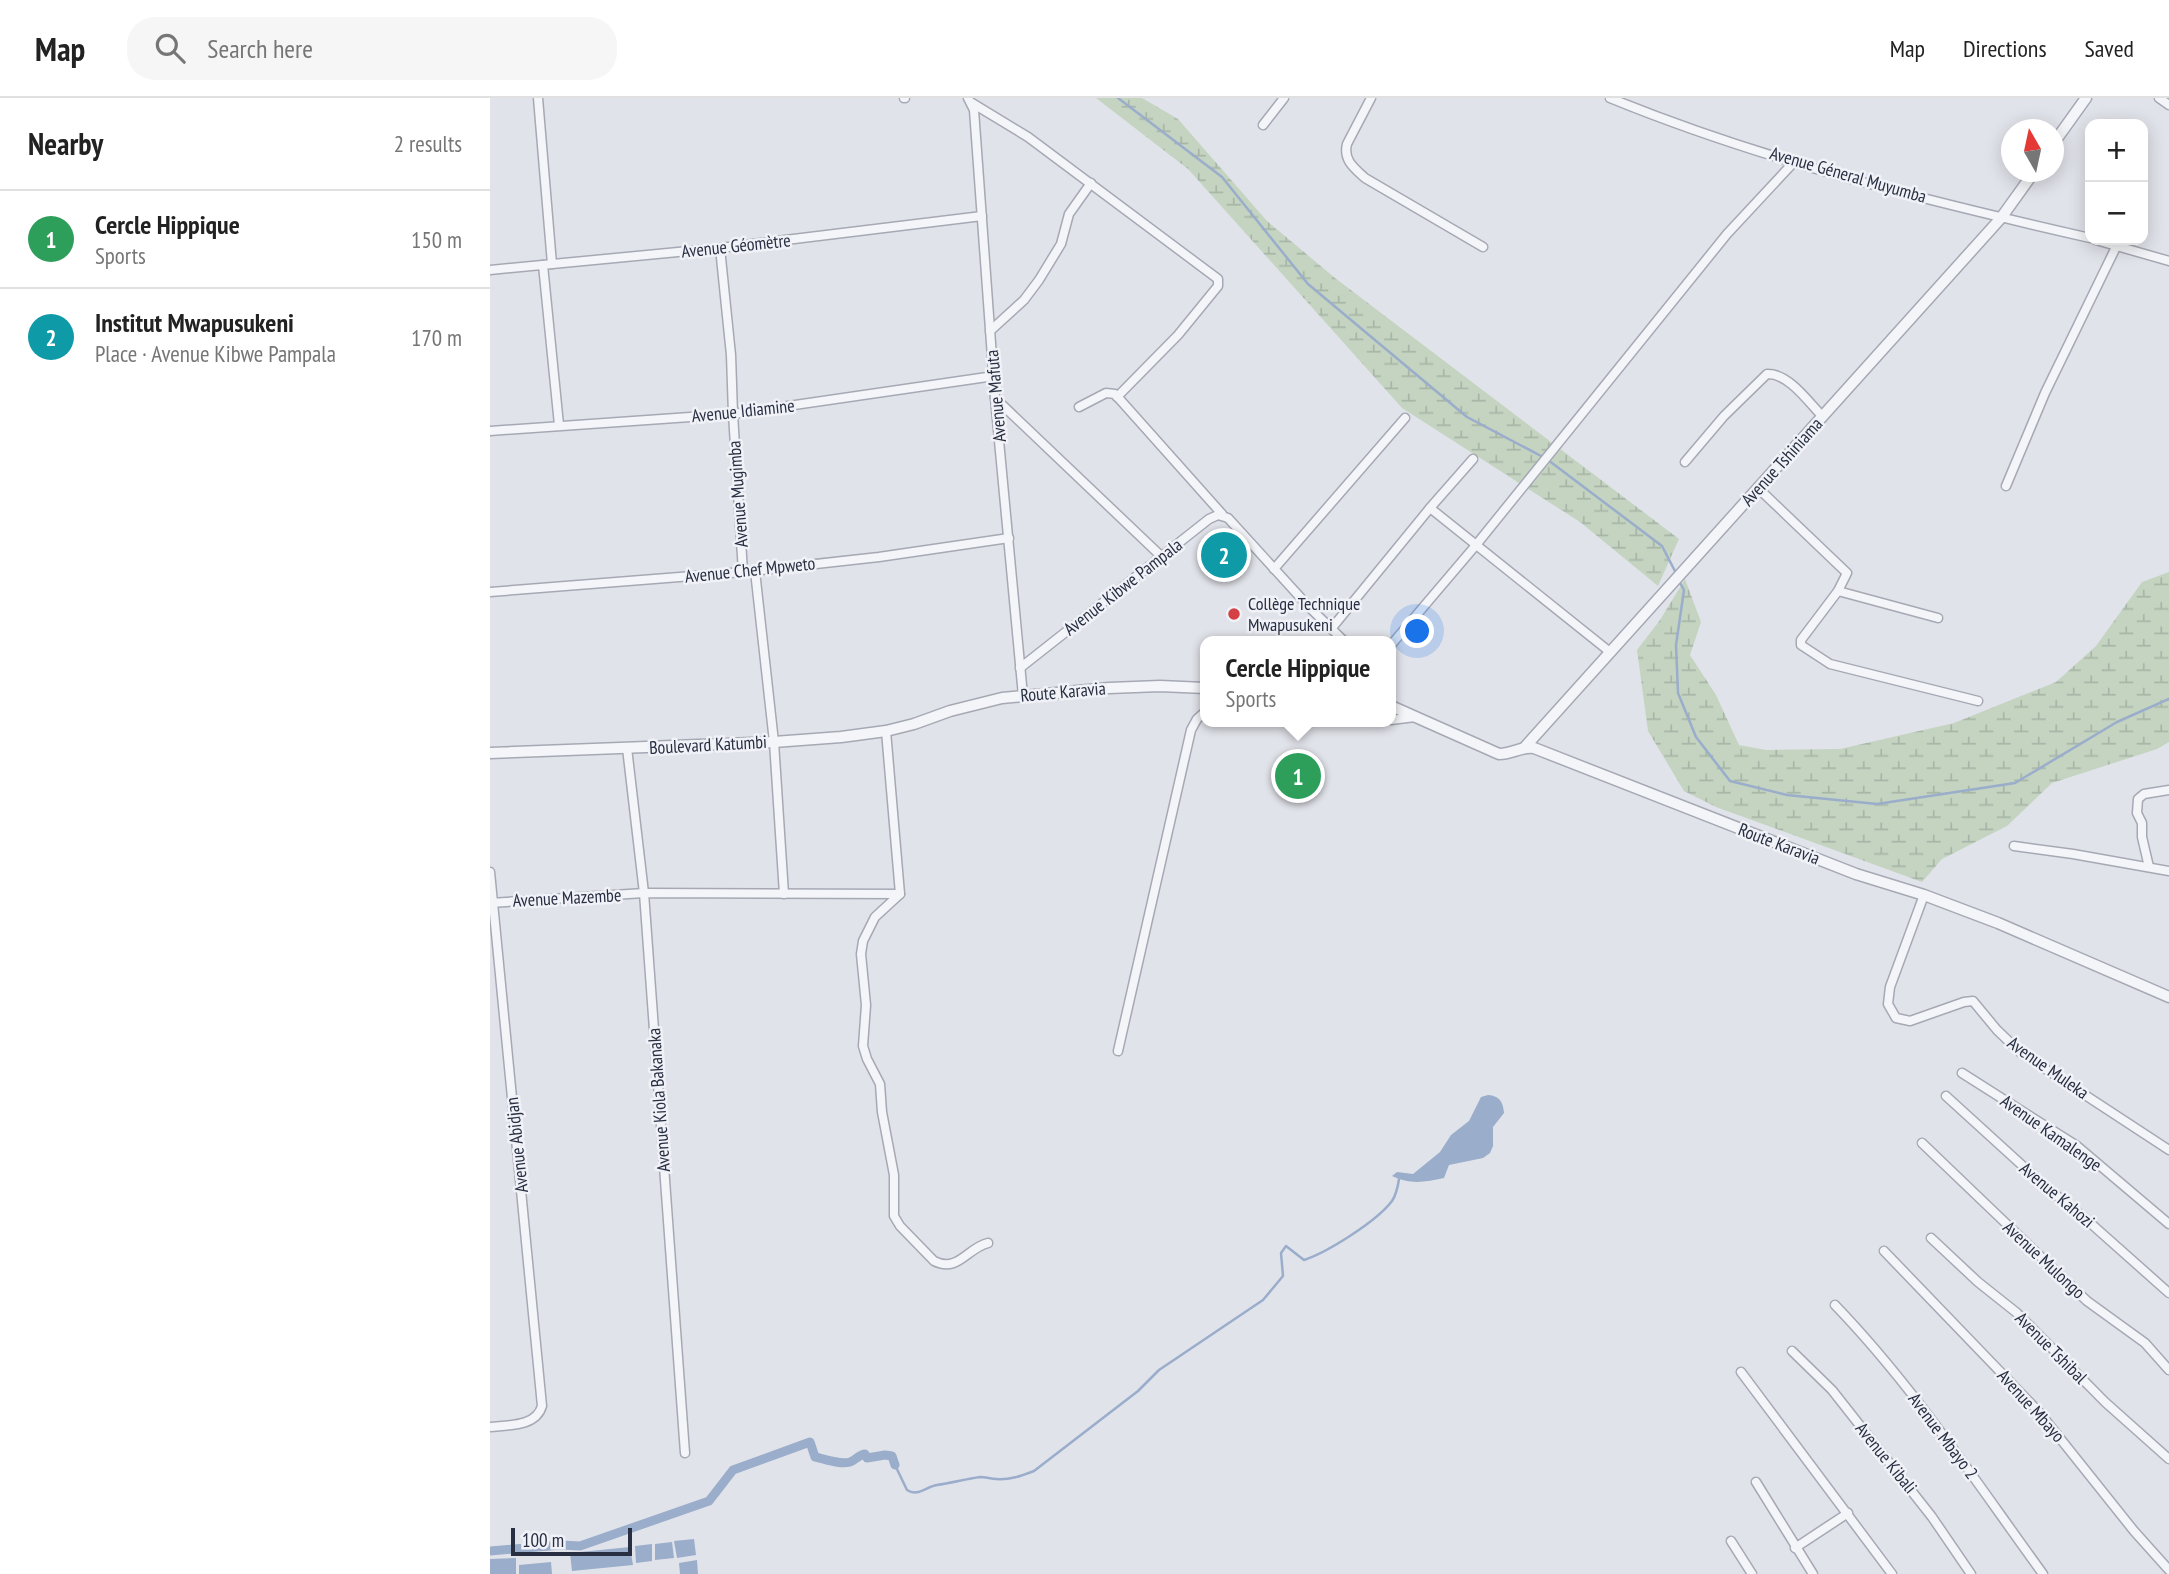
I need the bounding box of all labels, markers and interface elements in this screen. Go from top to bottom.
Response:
search box [127,17,617,80]
text: Map [35,27,85,70]
icon: search [151,29,189,67]
text: Search here [207,32,313,65]
text: Map [1890,33,1925,64]
text: Directions [1963,33,2047,64]
text: Saved [2085,33,2134,64]
north arrow [2001,119,2064,182]
map controls [2085,119,2148,245]
button: + [2085,119,2148,182]
text: Nearby [28,124,103,163]
text: 2 results [394,129,462,158]
street label: Avenue Géneral Muyumba [1767,141,1929,208]
button: − [2085,182,2148,245]
text: Cercle Hippique [95,208,240,241]
text: 1 [46,225,57,254]
text: 150 m [411,225,462,254]
street label: Avenue Géomètre [680,228,792,263]
text: Sports [95,241,146,270]
text: Institut Mwapusukeni [95,306,294,339]
text: 2 [46,323,57,352]
text: 170 m [411,323,462,352]
text: Place · Avenue Kibwe Pampala [95,339,336,368]
street label: Avenue Mafuta [980,349,1011,443]
street label: Avenue Idiamine [690,394,796,427]
street label: Avenue Tshiniama [1736,413,1827,511]
street label: Avenue Mugimba [722,440,753,548]
pin: 2 [1201,529,1247,581]
street label: Avenue Kibwe Pampala [1059,533,1187,640]
street label: Avenue Chef Mpweto [684,551,816,588]
place label: Collège Technique Mwapusukeni [1248,592,1360,636]
marker: Collège Technique Mwapusukeni [1226,606,1242,622]
your location [1400,614,1434,648]
popup [1200,636,1396,727]
text: Cercle Hippique [1226,651,1370,684]
street label: Route Karavia [1019,676,1107,707]
text: Sports [1226,684,1276,713]
street label: Boulevard Katumbi [648,730,768,759]
pin: 1 [1275,750,1321,802]
street label: Route Karavia [1735,817,1823,870]
street label: Avenue Mazembe [512,883,622,912]
street label: Avenue Kiola Bakanaka [642,1027,675,1173]
street label: Avenue Muleka [2003,1031,2094,1104]
street label: Avenue Kamalenge [1996,1089,2107,1176]
street label: Avenue Abidjan [500,1096,533,1194]
street label: Avenue Kahozi [2015,1157,2100,1233]
street label: Avenue Mulongo [1998,1216,2090,1304]
street label: Avenue Tshibal [2011,1307,2093,1389]
street label: Avenue Mbayo [1993,1364,2070,1447]
street label: Avenue Mbayo 2 [1903,1388,1983,1483]
street label: Avenue Kibali [1851,1417,1922,1498]
scale bar [511,1525,632,1557]
text: 100 m [522,1528,564,1552]

